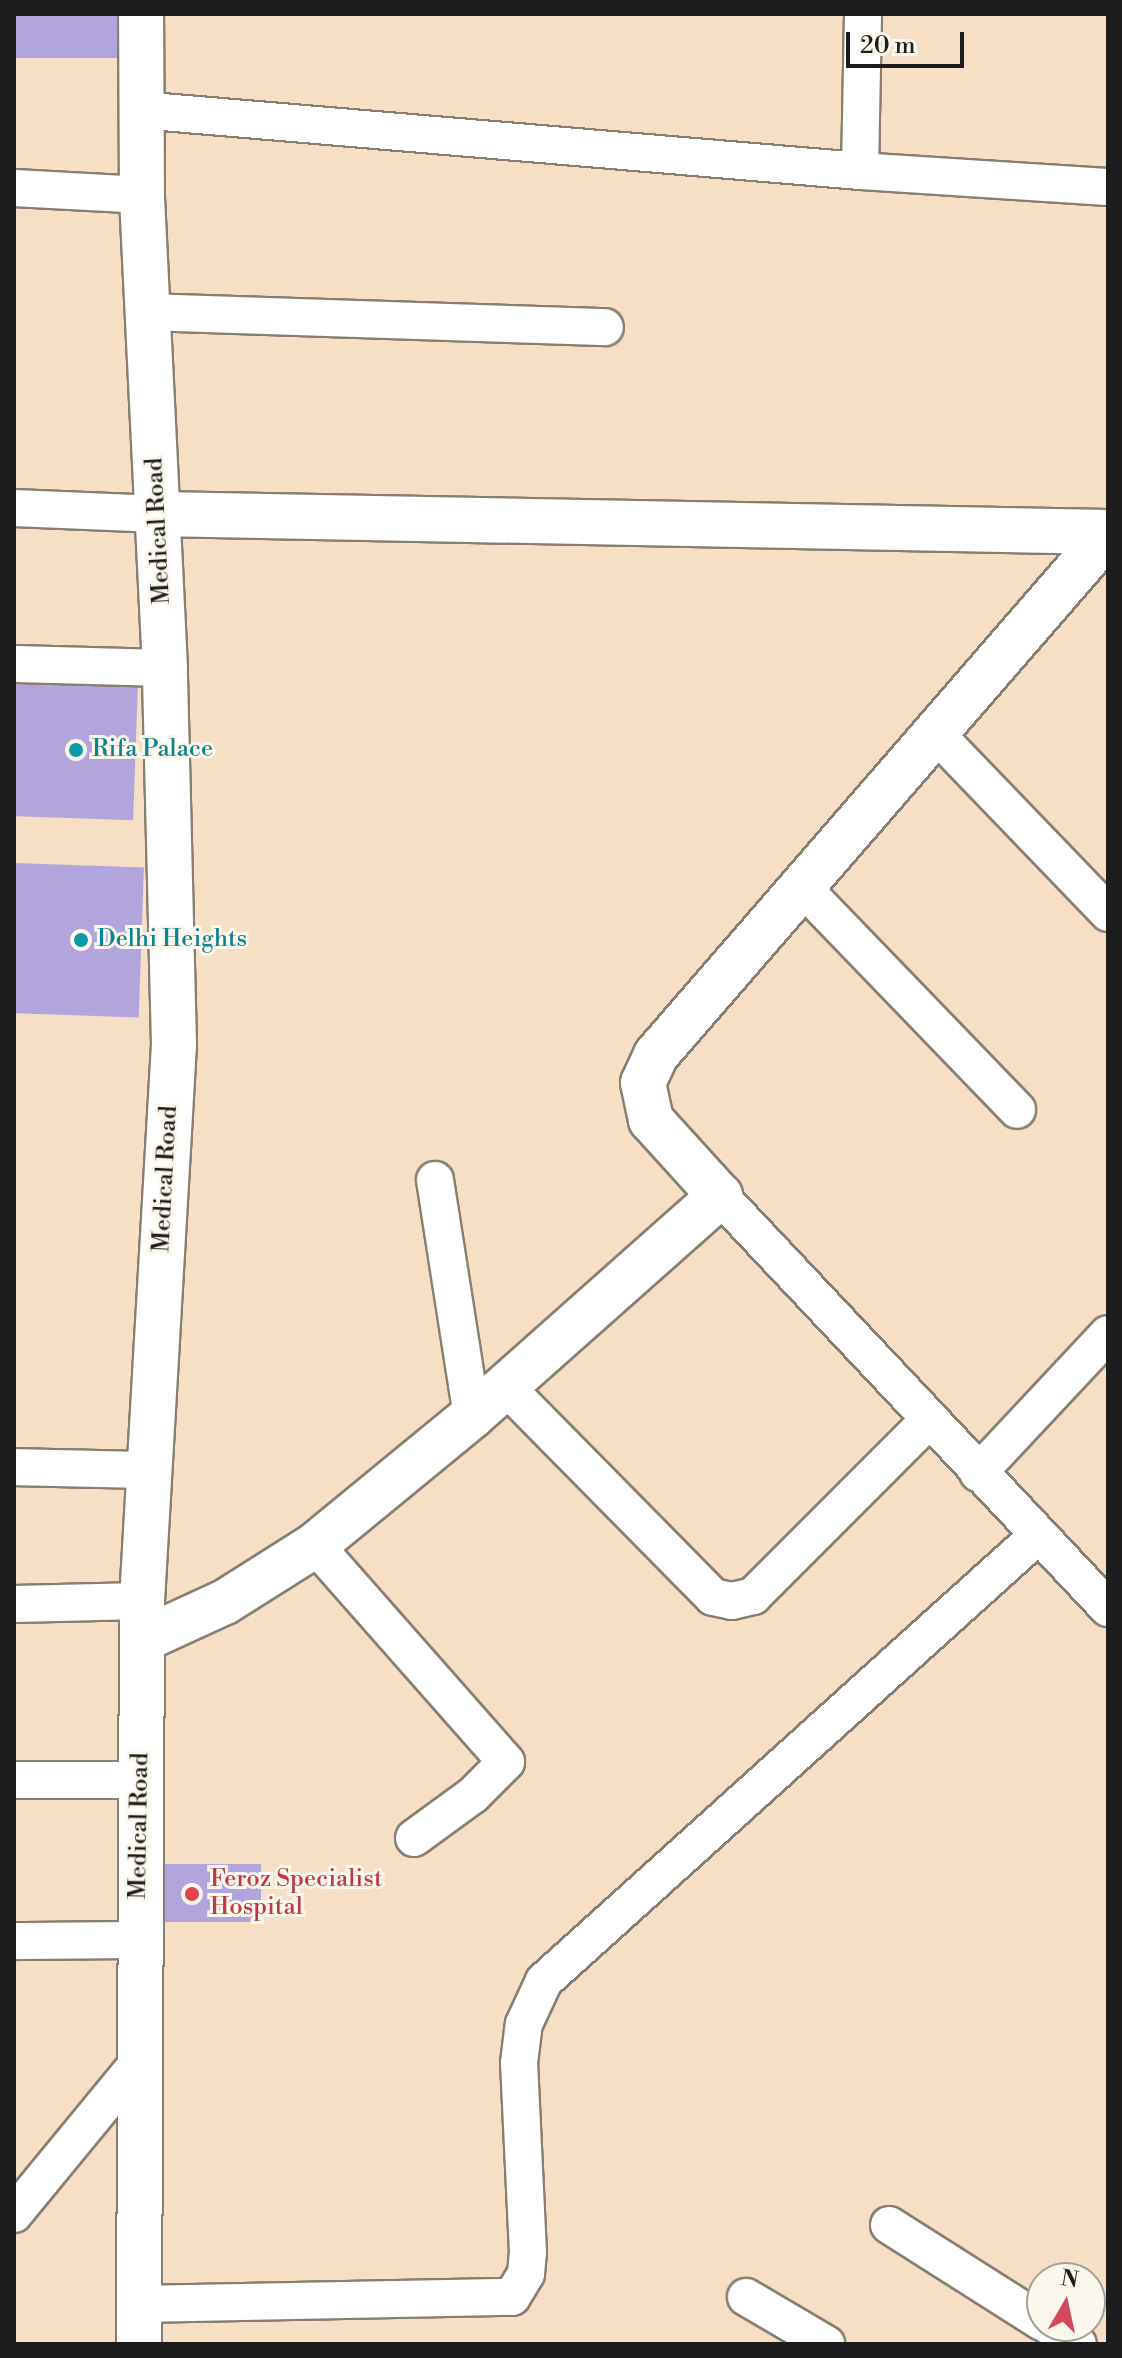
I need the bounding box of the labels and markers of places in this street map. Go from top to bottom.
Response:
place label: Rifa Palace [92,736,213,764]
marker: Rifa Palace [67,741,85,759]
place label: Delhi Heights [97,926,247,954]
marker: Delhi Heights [72,931,90,949]
place label: Feroz Specialist Hospital [210,1866,382,1922]
marker: Feroz Specialist Hospital [181,1883,203,1905]

